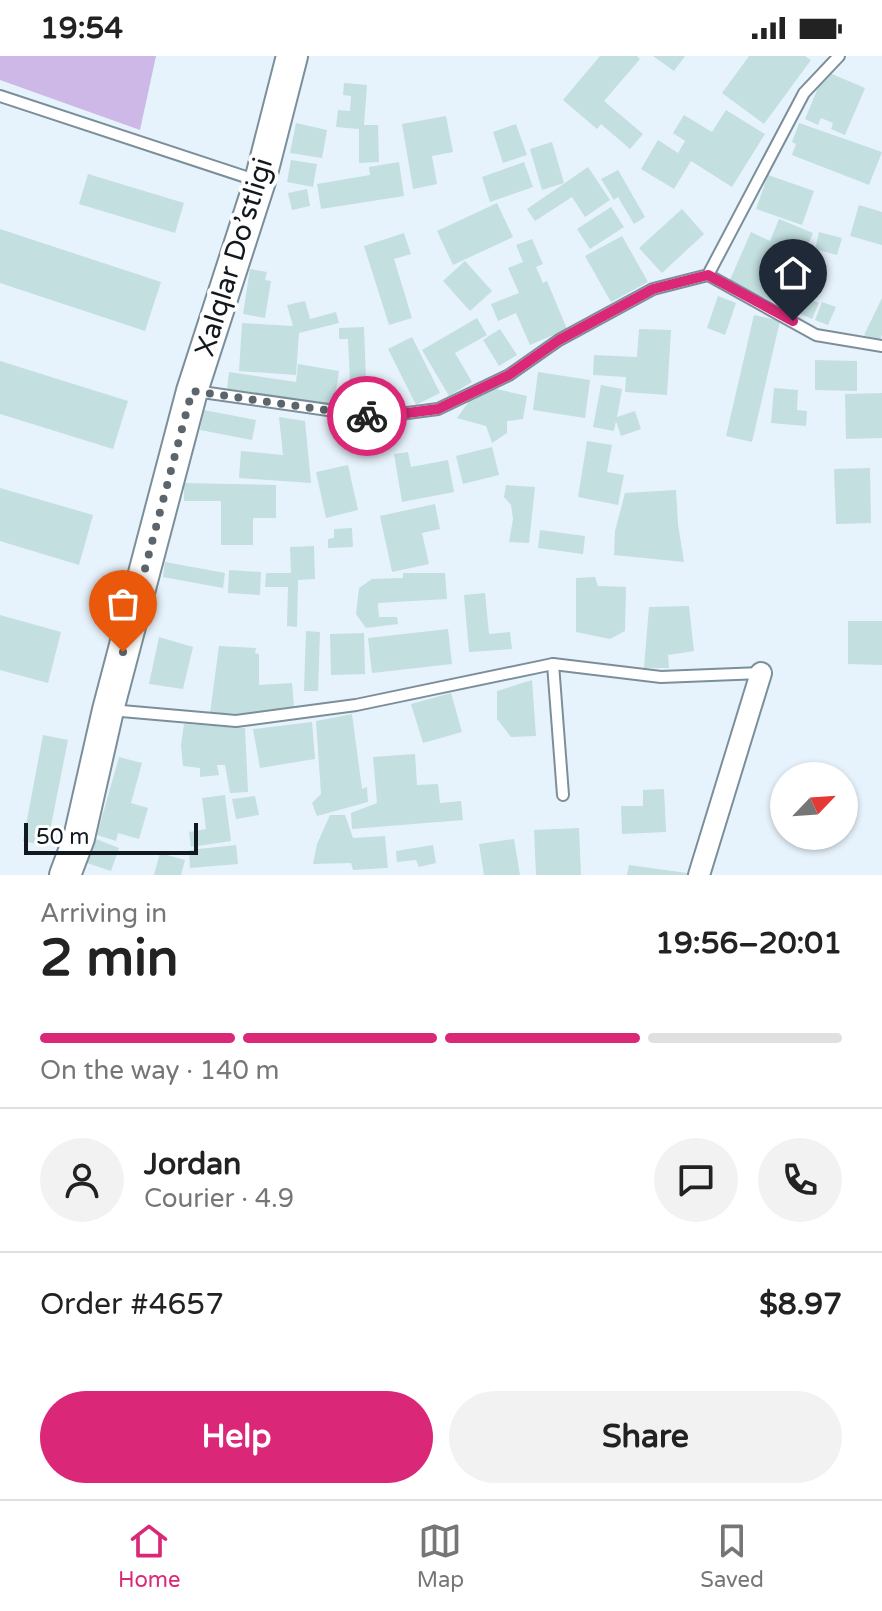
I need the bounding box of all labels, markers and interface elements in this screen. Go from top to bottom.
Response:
text: 19:54 [40,10,123,47]
street label: Xalqlar Do’stligi [188,154,280,360]
pin [759,239,827,321]
icon: home [771,251,815,295]
courier [327,376,407,456]
icon: bike [345,394,389,438]
pin [89,570,157,652]
icon: bag [101,582,145,626]
north arrow [770,762,858,850]
map controls [770,762,858,850]
scale bar [24,819,198,855]
text: 50 m [36,824,90,850]
text: Arriving in [40,898,167,929]
text: 19:56–20:01 [655,925,842,962]
text: 2 min [40,927,179,990]
text: On the way · 140 m [40,1055,279,1086]
button: person [40,1138,124,1222]
button: chat [654,1138,738,1222]
button: phone [758,1138,842,1222]
text: Jordan [144,1146,241,1183]
text: Courier · 4.9 [144,1183,294,1214]
text: Order #4657 [40,1286,224,1323]
text: $8.97 [759,1286,842,1323]
button: Help [40,1391,433,1483]
button: Share [449,1391,842,1483]
tab: Home [118,1519,180,1593]
tab: Map [417,1519,464,1593]
tab: Saved [700,1519,764,1593]

